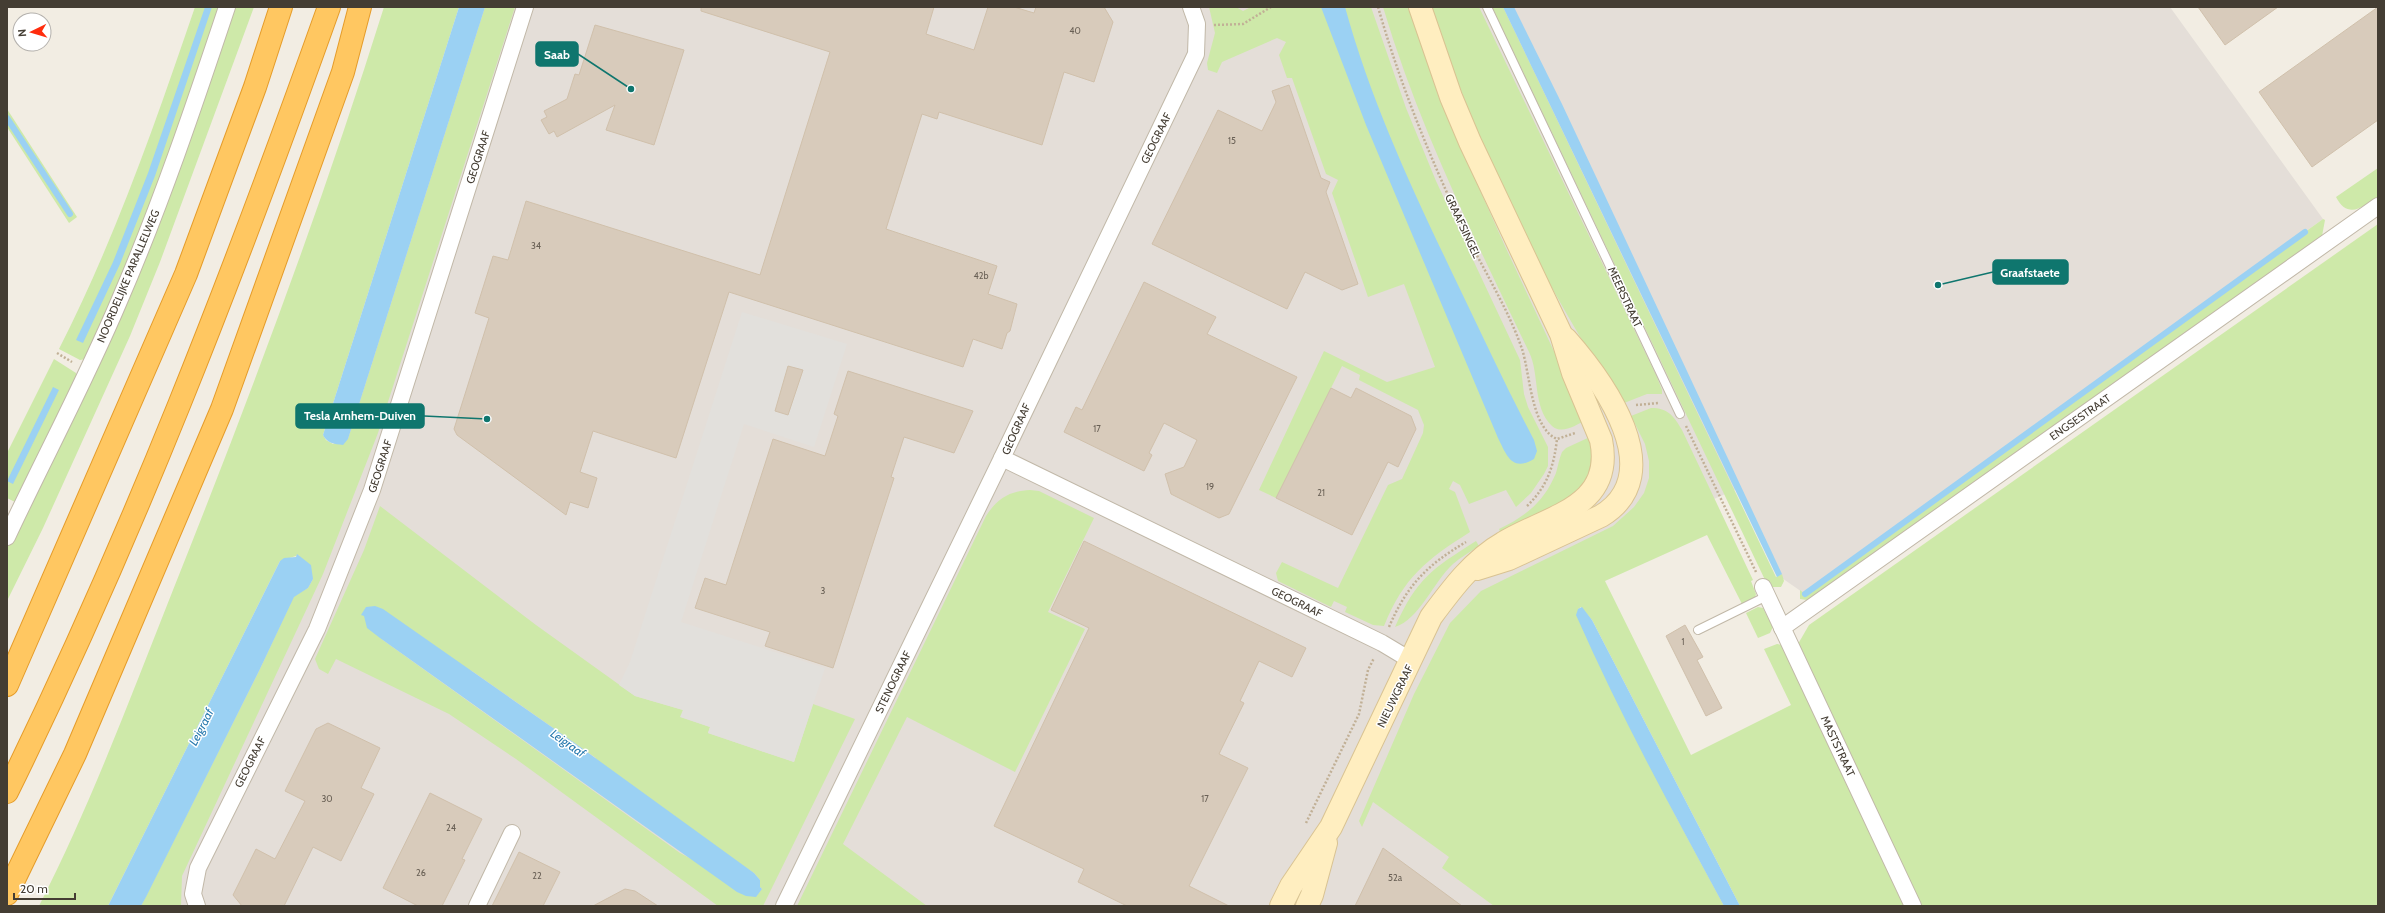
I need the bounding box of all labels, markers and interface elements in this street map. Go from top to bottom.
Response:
north arrow [12,12,52,52]
house number: 40 [1069,25,1081,36]
text: N [15,28,29,37]
callout: Saab [536,42,578,66]
text: Saab [544,47,570,62]
street label: GEOGRAAF [1138,110,1174,166]
street label: GEOGRAAF [463,128,493,185]
house number: 15 [1228,135,1236,146]
street label: GRAAFSINGEL [1442,192,1484,261]
street label: NOORDELIJKE PARALLELWEG [94,207,162,345]
house number: 34 [531,240,541,251]
callout: Graafstaete [1993,260,2068,284]
street label: MEERSTRAAT [1605,264,1645,330]
text: Graafstaete [2000,265,2060,280]
house number: 42b [974,270,988,281]
street label: ENGSESTRAAT [2047,391,2113,443]
street label: GEOGRAAF [998,401,1034,457]
callout: Tesla Arnhem-Duiven [296,404,424,428]
text: Tesla Arnhem-Duiven [304,408,416,423]
house number: 17 [1093,423,1101,434]
street label: GEOGRAAF [365,437,395,494]
house number: 19 [1206,481,1214,492]
house number: 21 [1317,487,1325,498]
street label: GEOGRAAF [1269,584,1325,620]
house number: 3 [821,585,826,596]
house number: 1 [1682,636,1685,647]
street label: STENOGRAAF [872,648,914,716]
street label: NIEUWGRAAF [1374,662,1416,730]
water label: Leigraaf [185,705,217,748]
street label: MASTSTRAAT [1818,713,1858,779]
water label: Leigraaf [548,726,589,761]
street label: GEOGRAAF [231,734,269,790]
house number: 30 [321,793,333,804]
house number: 17 [1201,793,1209,804]
house number: 24 [446,822,456,833]
house number: 26 [416,867,426,878]
house number: 22 [532,870,542,881]
house number: 52a [1388,872,1403,883]
scale bar [14,875,75,901]
text: 20 m [20,881,48,896]

